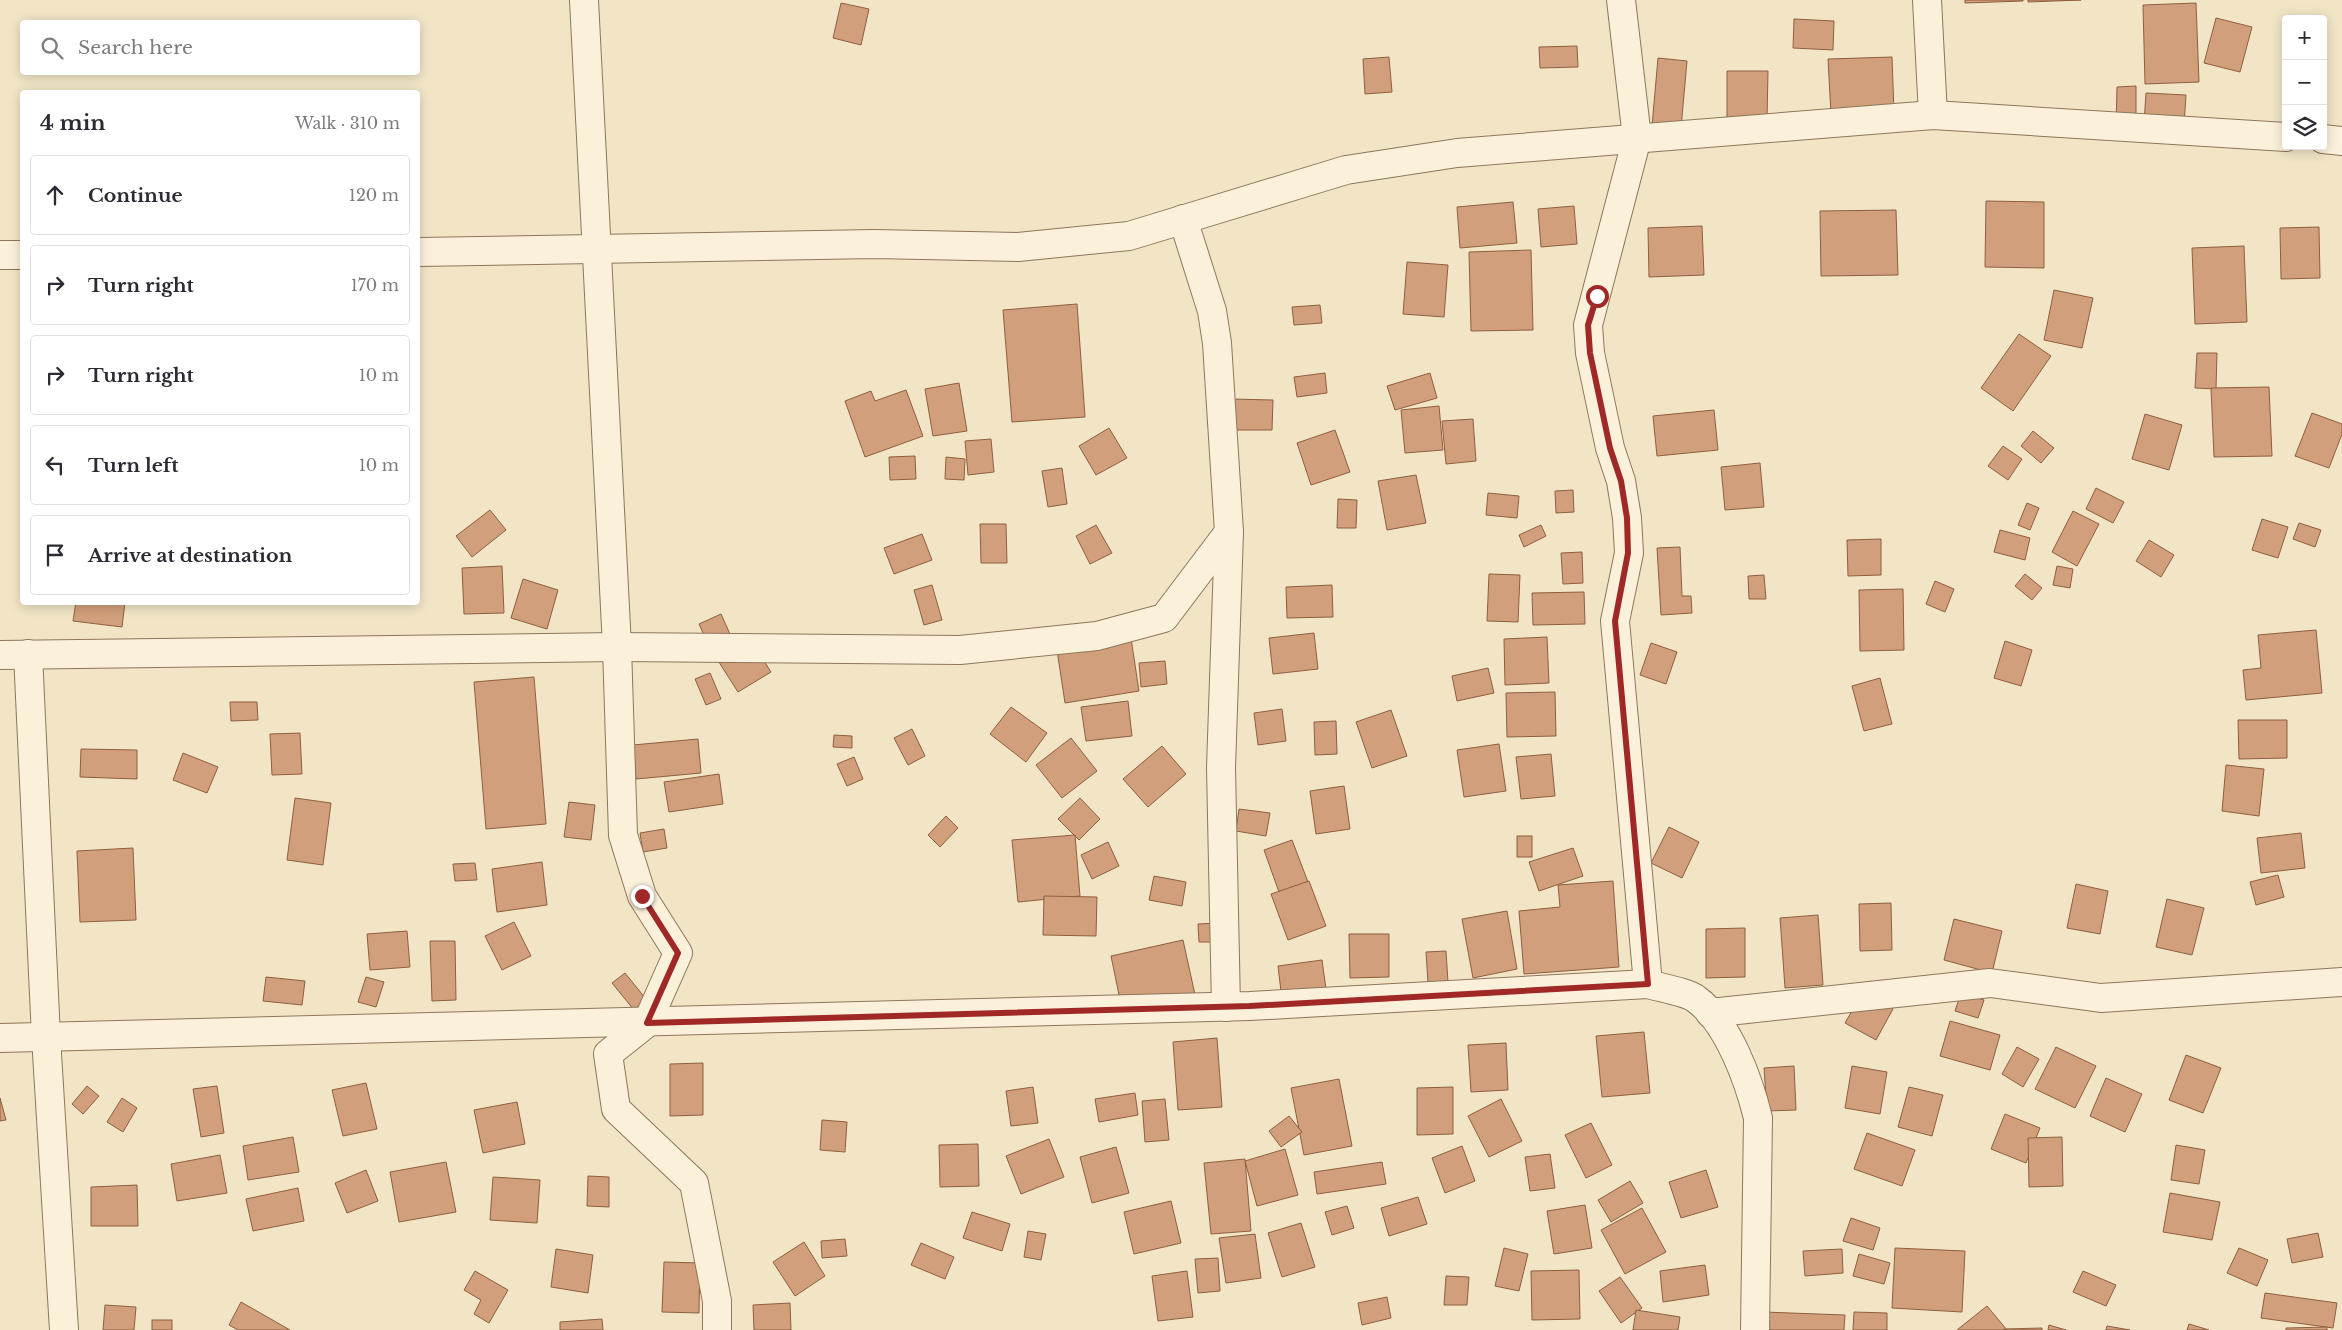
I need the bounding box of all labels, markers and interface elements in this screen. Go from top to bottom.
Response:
map controls [2282,15,2327,150]
button: + [2282,15,2327,60]
search box [20,20,420,75]
icon: search [38,34,66,62]
text: Search here [78,36,193,59]
button: − [2282,60,2327,105]
button: layers [2282,105,2327,150]
text: 4 min [40,110,106,136]
text: Walk · 310 m [295,113,400,133]
icon: ahead [41,181,69,209]
text: Continue [88,184,183,207]
text: 120 m [349,185,399,205]
icon: right [41,271,69,299]
text: Turn right [88,274,194,297]
text: 170 m [351,275,399,295]
route start [1586,285,1609,308]
icon: right [41,361,69,389]
text: Turn right [88,364,194,387]
text: 10 m [359,365,399,385]
icon: left [41,451,69,479]
text: Turn left [88,454,179,477]
text: 10 m [359,455,399,475]
icon: arrive [41,541,69,569]
text: Arrive at destination [88,544,292,567]
route end [631,885,654,908]

